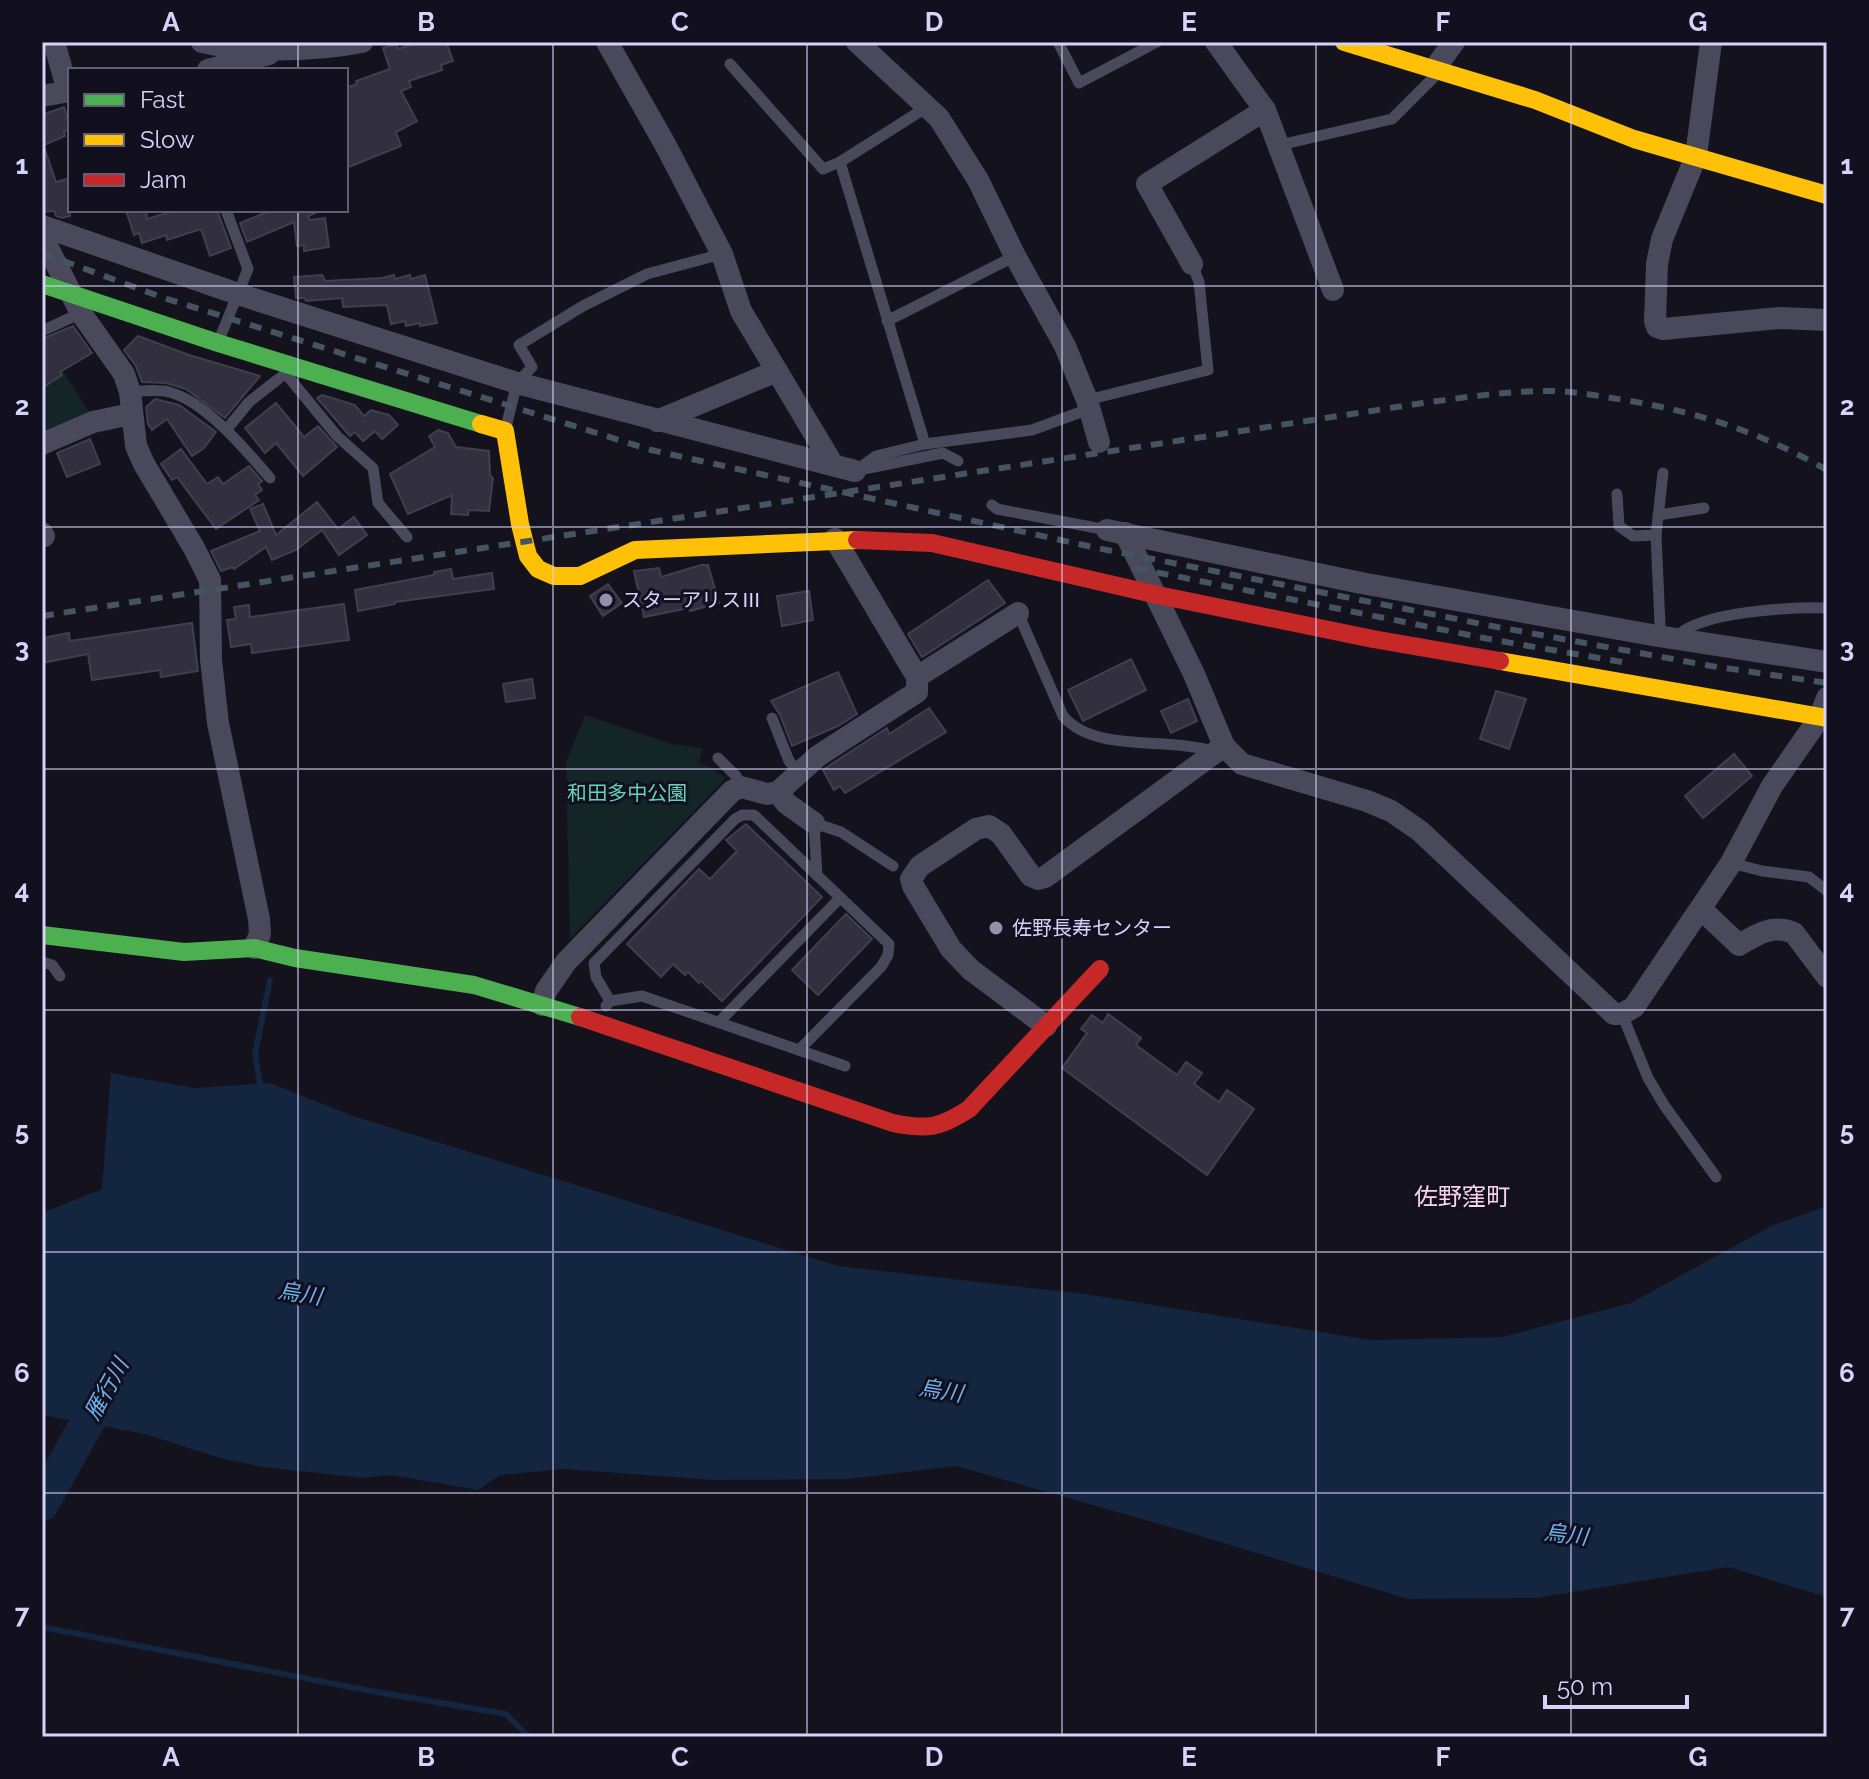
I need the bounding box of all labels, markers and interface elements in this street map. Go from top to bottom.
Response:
text: A [162,7,180,37]
text: B [417,7,435,37]
text: C [671,7,689,37]
text: D [925,7,943,37]
text: E [1181,7,1197,37]
text: F [1436,7,1451,37]
text: G [1689,7,1707,37]
legend [68,68,348,212]
text: Fast [140,85,185,114]
text: Slow [140,125,195,154]
text: 1 [16,150,29,180]
text: 1 [1841,150,1854,180]
text: Jam [140,165,186,194]
text: 2 [15,391,29,421]
text: 2 [1840,391,1854,421]
place label: スターアリスⅢ [622,588,761,612]
marker: スターアリスⅢ [597,591,615,609]
text: 3 [15,633,29,663]
text: 3 [1840,633,1854,663]
park label: 和田多中公園 [567,781,687,805]
text: 4 [15,875,29,905]
text: 4 [1840,875,1854,905]
place label: 佐野長寿センター [1012,916,1172,940]
marker: 佐野長寿センター [987,919,1005,937]
text: 5 [15,1116,29,1146]
text: 5 [1840,1116,1854,1146]
district label: 佐野窪町 [1414,1182,1510,1211]
water label: 烏川 [276,1277,326,1310]
water label: 雁行川 [79,1352,134,1424]
text: 6 [14,1358,30,1388]
text: 6 [1839,1358,1855,1388]
water label: 烏川 [917,1374,967,1407]
water label: 烏川 [1543,1518,1591,1550]
text: 7 [15,1599,30,1629]
text: 7 [1840,1599,1855,1629]
scale bar [1545,1659,1687,1709]
text: 50 m [1557,1672,1613,1701]
text: A [162,1742,180,1772]
text: B [417,1742,435,1772]
text: C [671,1742,689,1772]
text: D [925,1742,943,1772]
text: E [1181,1742,1197,1772]
text: F [1436,1742,1451,1772]
text: G [1689,1742,1707,1772]

